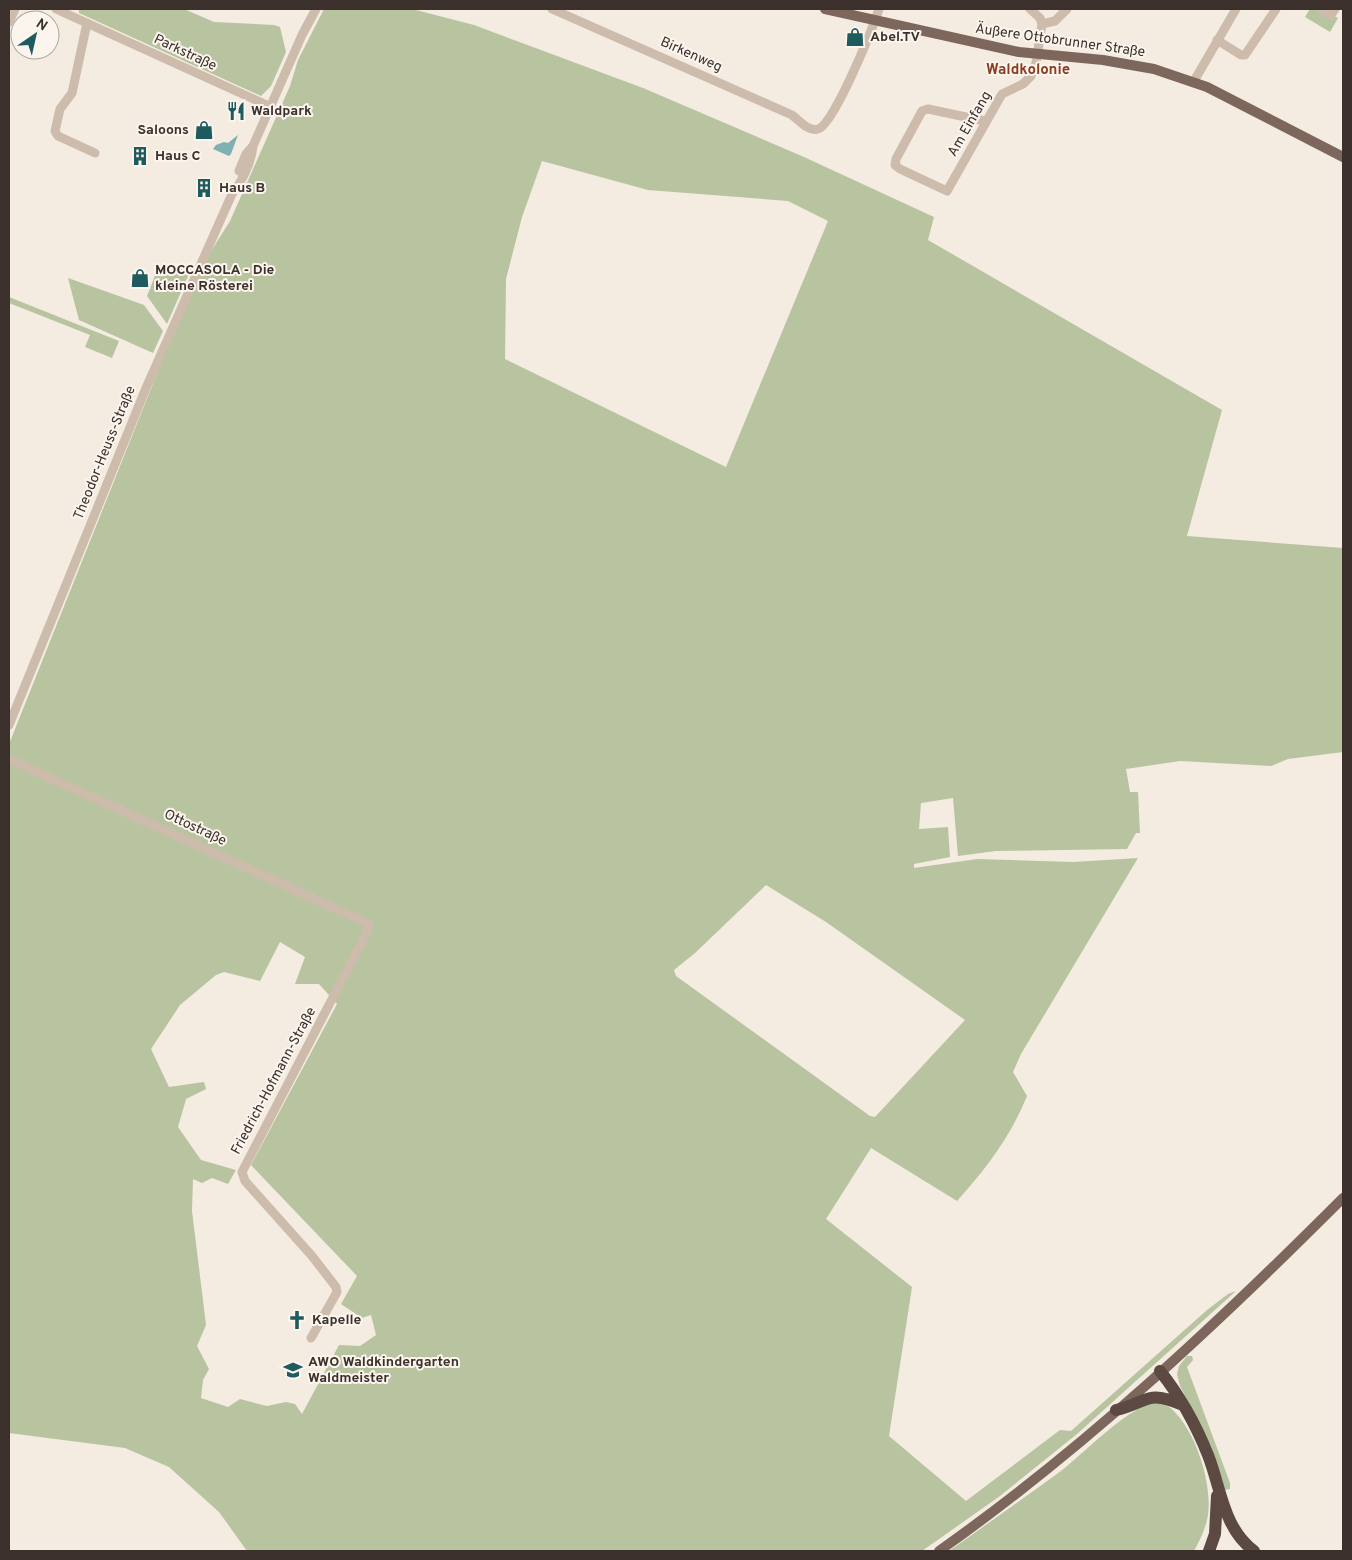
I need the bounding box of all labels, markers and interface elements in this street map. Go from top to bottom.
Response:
north arrow [10,10,60,60]
text: N [33,16,50,35]
street label: Äußere Ottobrunner Straße [974,20,1146,61]
shop icon: Abel.TV [844,26,866,48]
place label: Abel.TV [870,29,921,46]
street label: Parkstraße [151,31,219,75]
street label: Birkenweg [657,34,725,76]
district label: Waldkolonie [986,61,1070,80]
street label: Am Einfang [944,88,996,160]
restaurant icon: Waldpark [225,100,247,122]
place label: Waldpark [251,103,312,120]
shop icon: Saloons [193,119,215,141]
place label: Saloons [138,122,189,139]
building icon: Haus C [129,145,151,167]
place label: Haus C [155,148,201,165]
building icon: Haus B [193,177,215,199]
place label: Haus B [219,180,265,197]
place label: MOCCASOLA - Die kleine Rösterei [155,262,275,295]
shop icon: MOCCASOLA - Die kleine Rösterei [129,267,151,289]
street label: Theodor-Heuss-Straße [70,384,140,522]
street label: Ottostraße [161,806,229,850]
street label: Friedrich-Hofmann-Straße [228,1004,320,1158]
church icon: Kapelle [286,1309,308,1331]
place label: Kapelle [312,1312,362,1329]
place label: AWO Waldkindergarten Waldmeister [308,1354,459,1387]
school or university icon: AWO Waldkindergarten Waldmeister [282,1359,304,1381]

